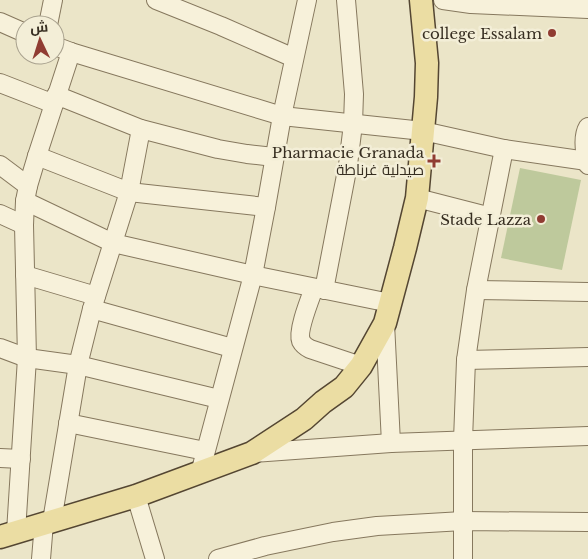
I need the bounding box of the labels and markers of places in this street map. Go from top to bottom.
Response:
place label: college Essalam [422,24,542,43]
marker: college Essalam [546,27,558,39]
place label: Pharmacie Granada صيدلية غرناطة [272,143,425,179]
marker: Pharmacie Granada صيدلية غرناطة [428,155,440,167]
place label: Stade Lazza [440,210,532,229]
marker: Stade Lazza [535,213,547,225]

